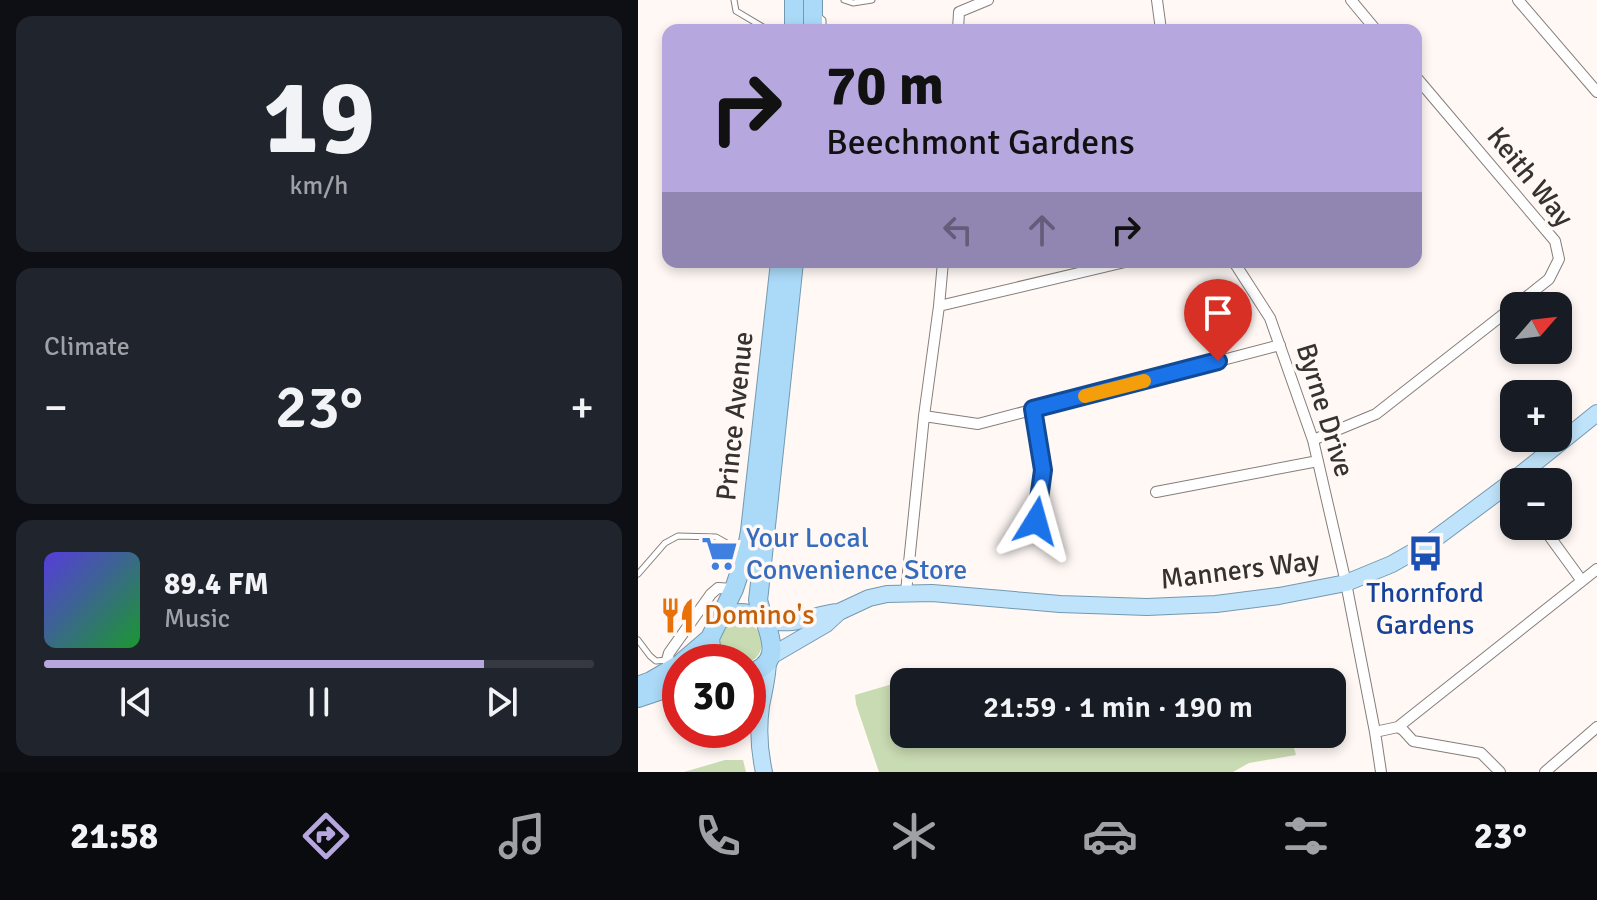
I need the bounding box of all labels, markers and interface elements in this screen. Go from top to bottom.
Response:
text: 70 m [826,51,944,120]
text: 19 [263,54,375,182]
icon: right [694,56,798,160]
text: Beechmont Gardens [826,120,1135,165]
street label: Keith Way [1479,120,1581,234]
text: km/h [290,170,348,202]
icon: left [936,208,980,252]
icon: ahead [1020,208,1064,252]
icon: right [1104,208,1148,252]
pin [1184,279,1252,361]
icon: arrive [1196,291,1240,335]
north arrow [1500,292,1572,364]
map controls [1500,292,1572,540]
street label: Prince Avenue [709,330,761,502]
text: Climate [44,331,130,363]
street label: Byrne Drive [1289,339,1361,481]
text: 23° [275,371,363,445]
button: + [1500,380,1572,452]
text: − [44,381,68,435]
text: + [570,381,594,435]
button: − [1500,468,1572,540]
position arrow [994,479,1078,563]
place label: Your Local Convenience Store [746,521,967,587]
bus stop icon: Thornford Gardens [1406,534,1444,572]
supermarket icon: Your Local Convenience Store [701,535,739,573]
street label: Manners Way [1159,543,1321,597]
text: 89.4 FM [164,566,269,603]
place label: Thornford Gardens [1366,576,1484,642]
restaurant icon: Domino's [659,596,697,634]
place label: Domino's [704,598,814,632]
text: Music [164,603,230,635]
speed limit sign: 30 [662,644,766,748]
icon: previous [114,680,158,724]
icon: pause [297,680,341,724]
icon: next [480,680,524,724]
text: 21:59 · 1 min · 190 m [983,689,1253,726]
icon: directions [298,808,354,864]
icon: music [494,808,550,864]
icon: phone [690,808,746,864]
icon: climate [886,808,942,864]
icon: car [1082,808,1138,864]
icon: filters [1278,808,1334,864]
text: 21:58 [70,814,158,859]
text: 23° [1474,814,1527,859]

